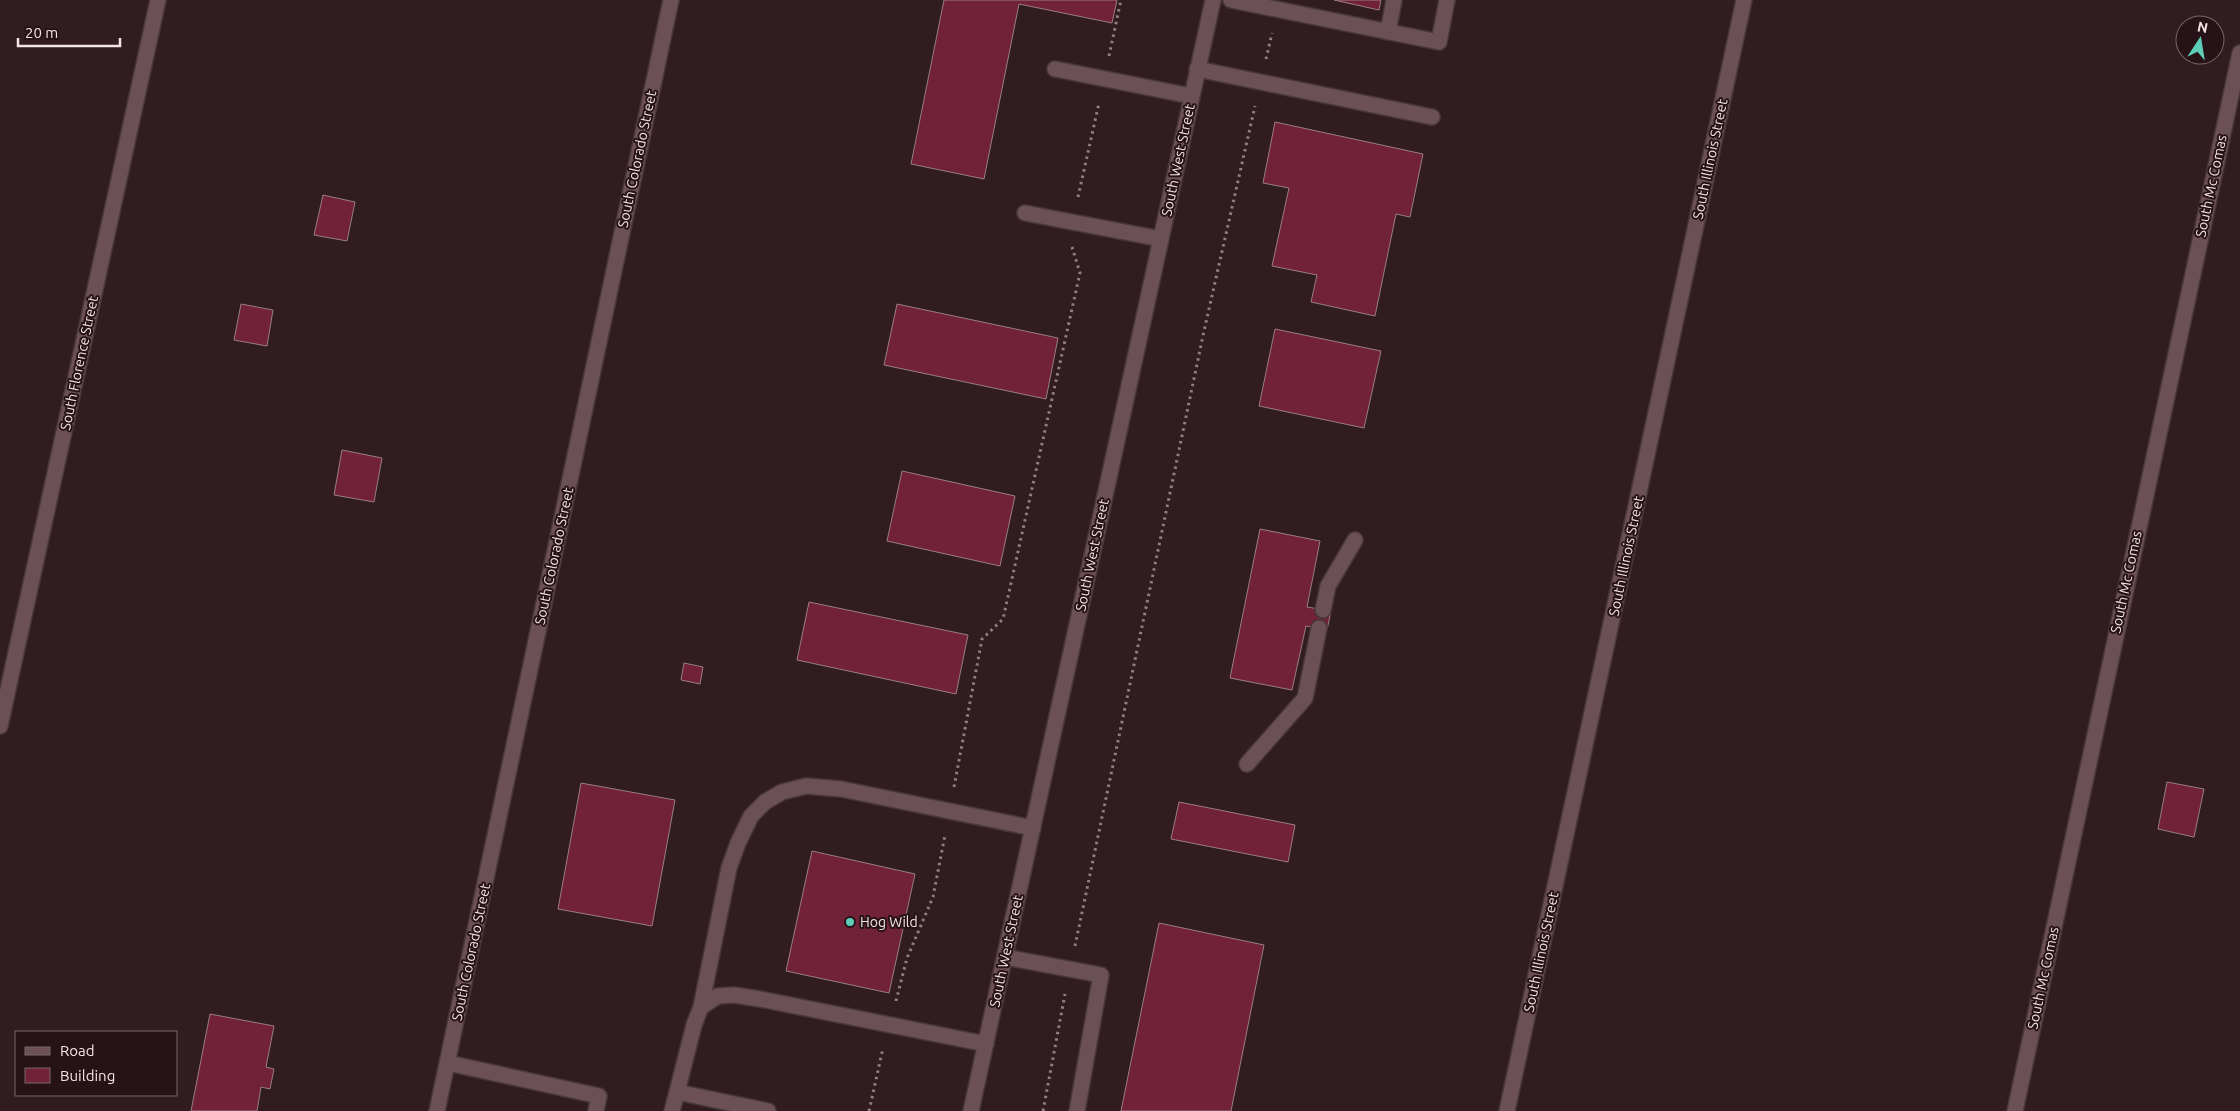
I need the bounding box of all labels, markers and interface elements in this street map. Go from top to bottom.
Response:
scale bar [18,15,120,47]
north arrow [2175,15,2225,65]
text: N [2196,18,2209,36]
text: 20 m [25,24,58,41]
street label: South Colorado Street [615,88,659,229]
street label: South Illinois Street [1689,97,1731,221]
street label: South West Street [1158,102,1198,218]
street label: South Mc Comas [2192,133,2230,239]
street label: South Florence Street [57,294,101,432]
street label: South Colorado Street [532,485,576,626]
street label: South Illinois Street [1605,494,1647,618]
street label: South West Street [1072,497,1112,613]
street label: South Mc Comas [2107,529,2145,635]
street label: South Colorado Street [449,881,493,1022]
street label: South Illinois Street [1520,890,1562,1014]
street label: South West Street [986,893,1026,1009]
place label: Hog Wild [860,914,918,930]
marker: Hog Wild [844,916,856,928]
street label: South Mc Comas [2024,925,2062,1031]
legend [15,1031,178,1096]
text: Road [60,1042,95,1059]
text: Building [60,1067,115,1084]

